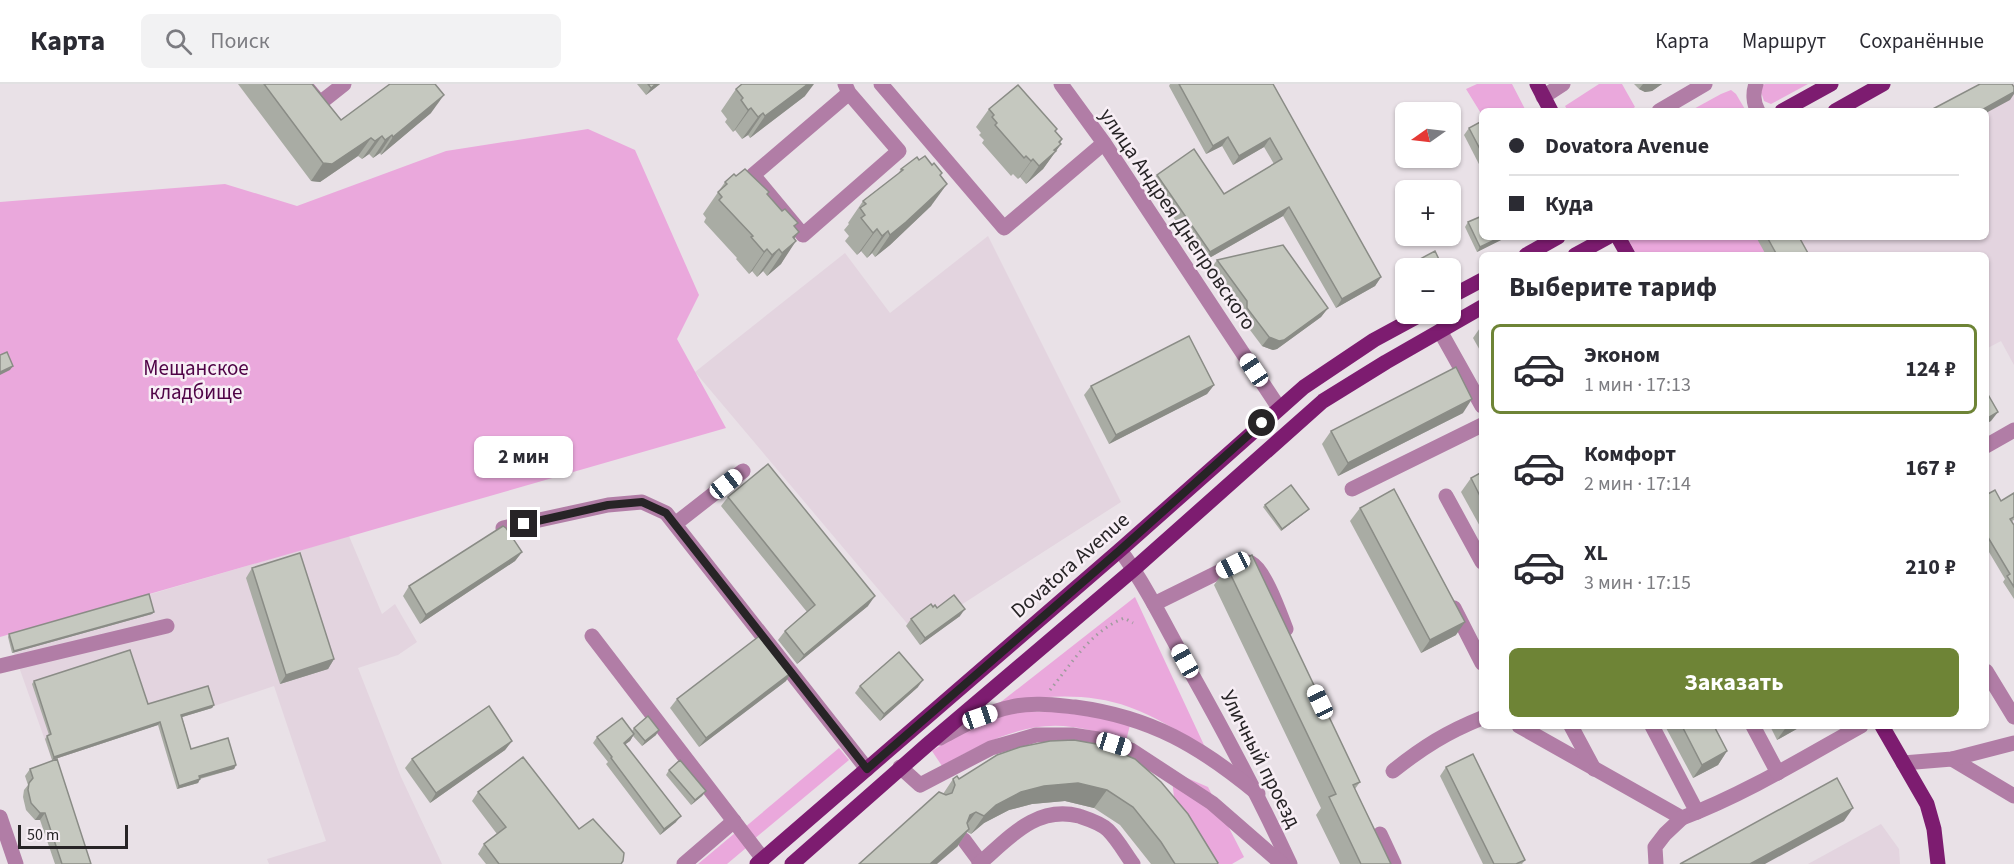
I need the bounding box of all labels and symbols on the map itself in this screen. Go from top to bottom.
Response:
street label: улица Андрея Днепровского [1092,102,1264,336]
north arrow [1395,102,1461,168]
car [1236,350,1272,390]
park label: Мещанское кладбище [143,353,249,407]
route start [1248,409,1275,436]
callout: 2 мин [474,437,574,479]
car [706,466,746,502]
street label: Dovatora Avenue [1004,505,1136,625]
route end [510,510,537,537]
car [1213,549,1253,581]
car [1168,641,1202,681]
car [1304,682,1336,722]
street label: Уличный проезд [1213,685,1309,833]
car [960,703,1000,731]
car [1094,730,1134,758]
scale bar [18,822,128,850]

